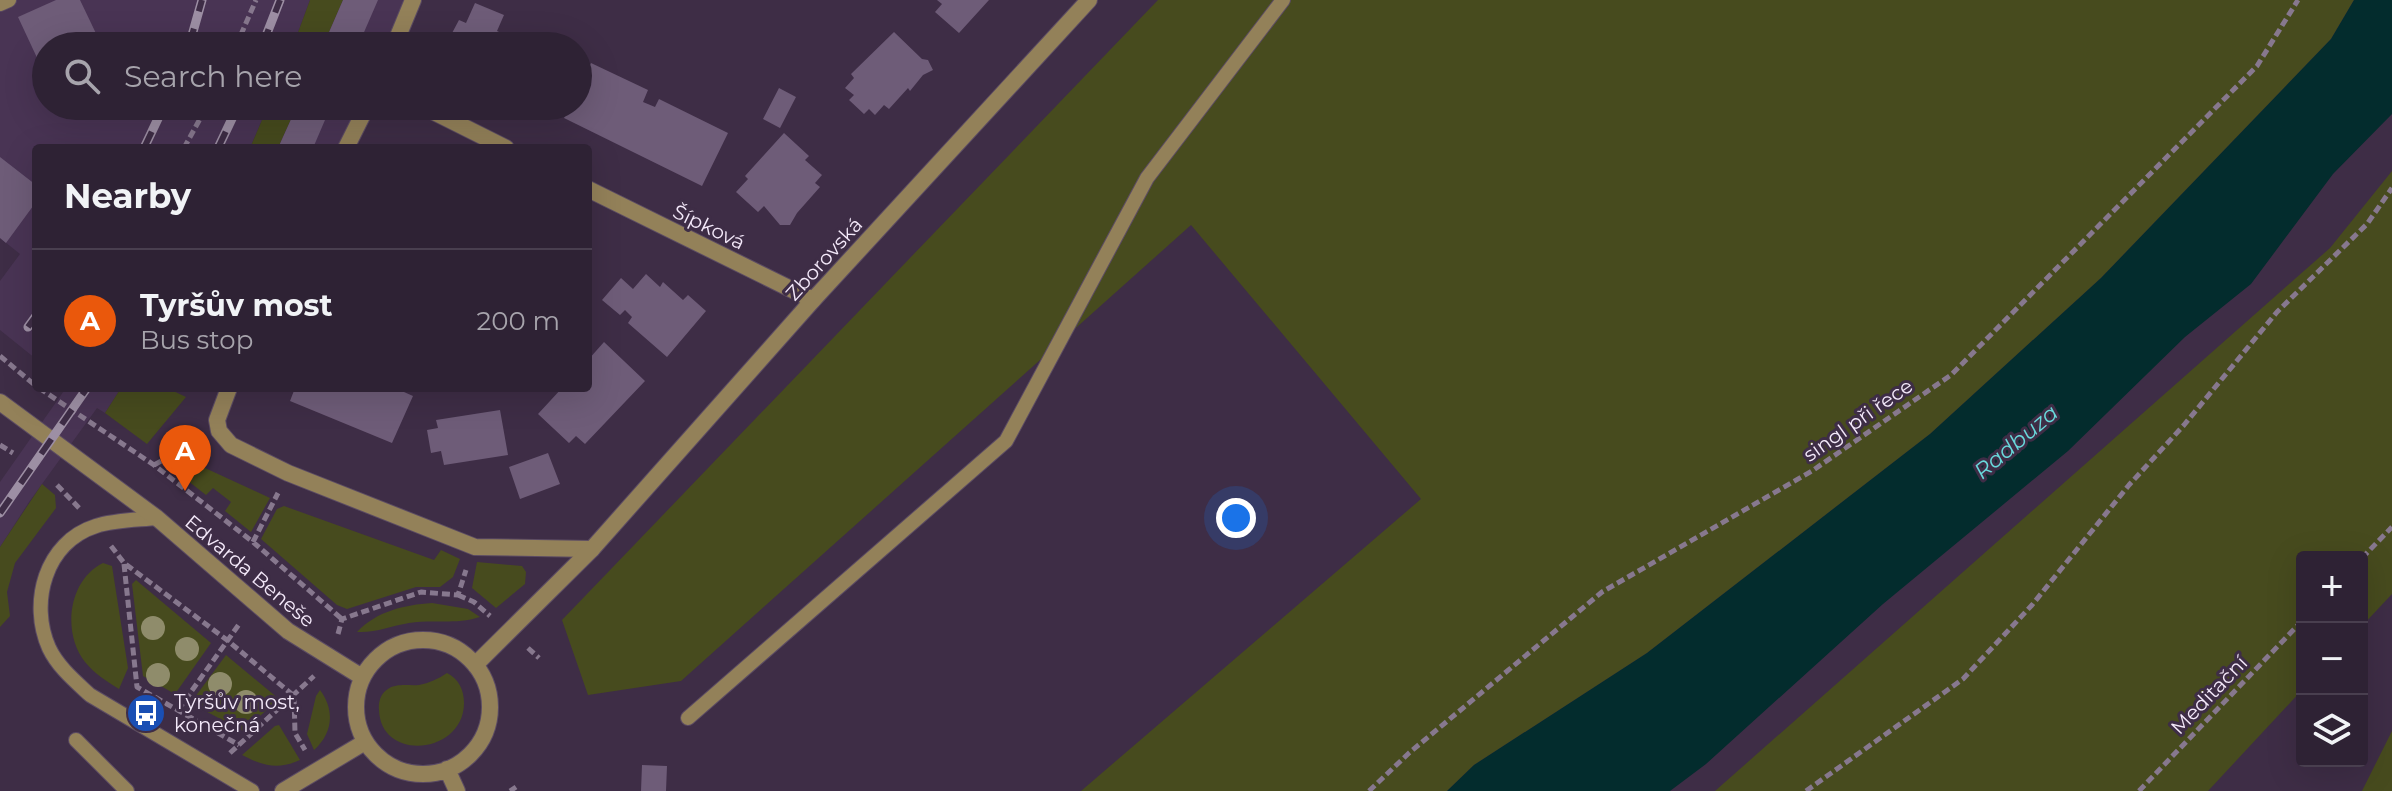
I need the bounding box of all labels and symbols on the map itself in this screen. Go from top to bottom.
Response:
street label: Šípková [669,199,749,255]
street label: Zborovská [781,213,867,305]
street label: singl při řece [1799,373,1917,467]
water label: Radbuza [1968,399,2064,485]
pin: A [159,425,211,491]
your location [1216,498,1256,538]
street label: Edvarda Beneše [180,510,320,632]
street label: Meditační [2166,650,2253,739]
place label: Tyršův most, konečná [174,690,300,737]
bus stop icon: Tyršův most, konečná [125,692,167,734]

